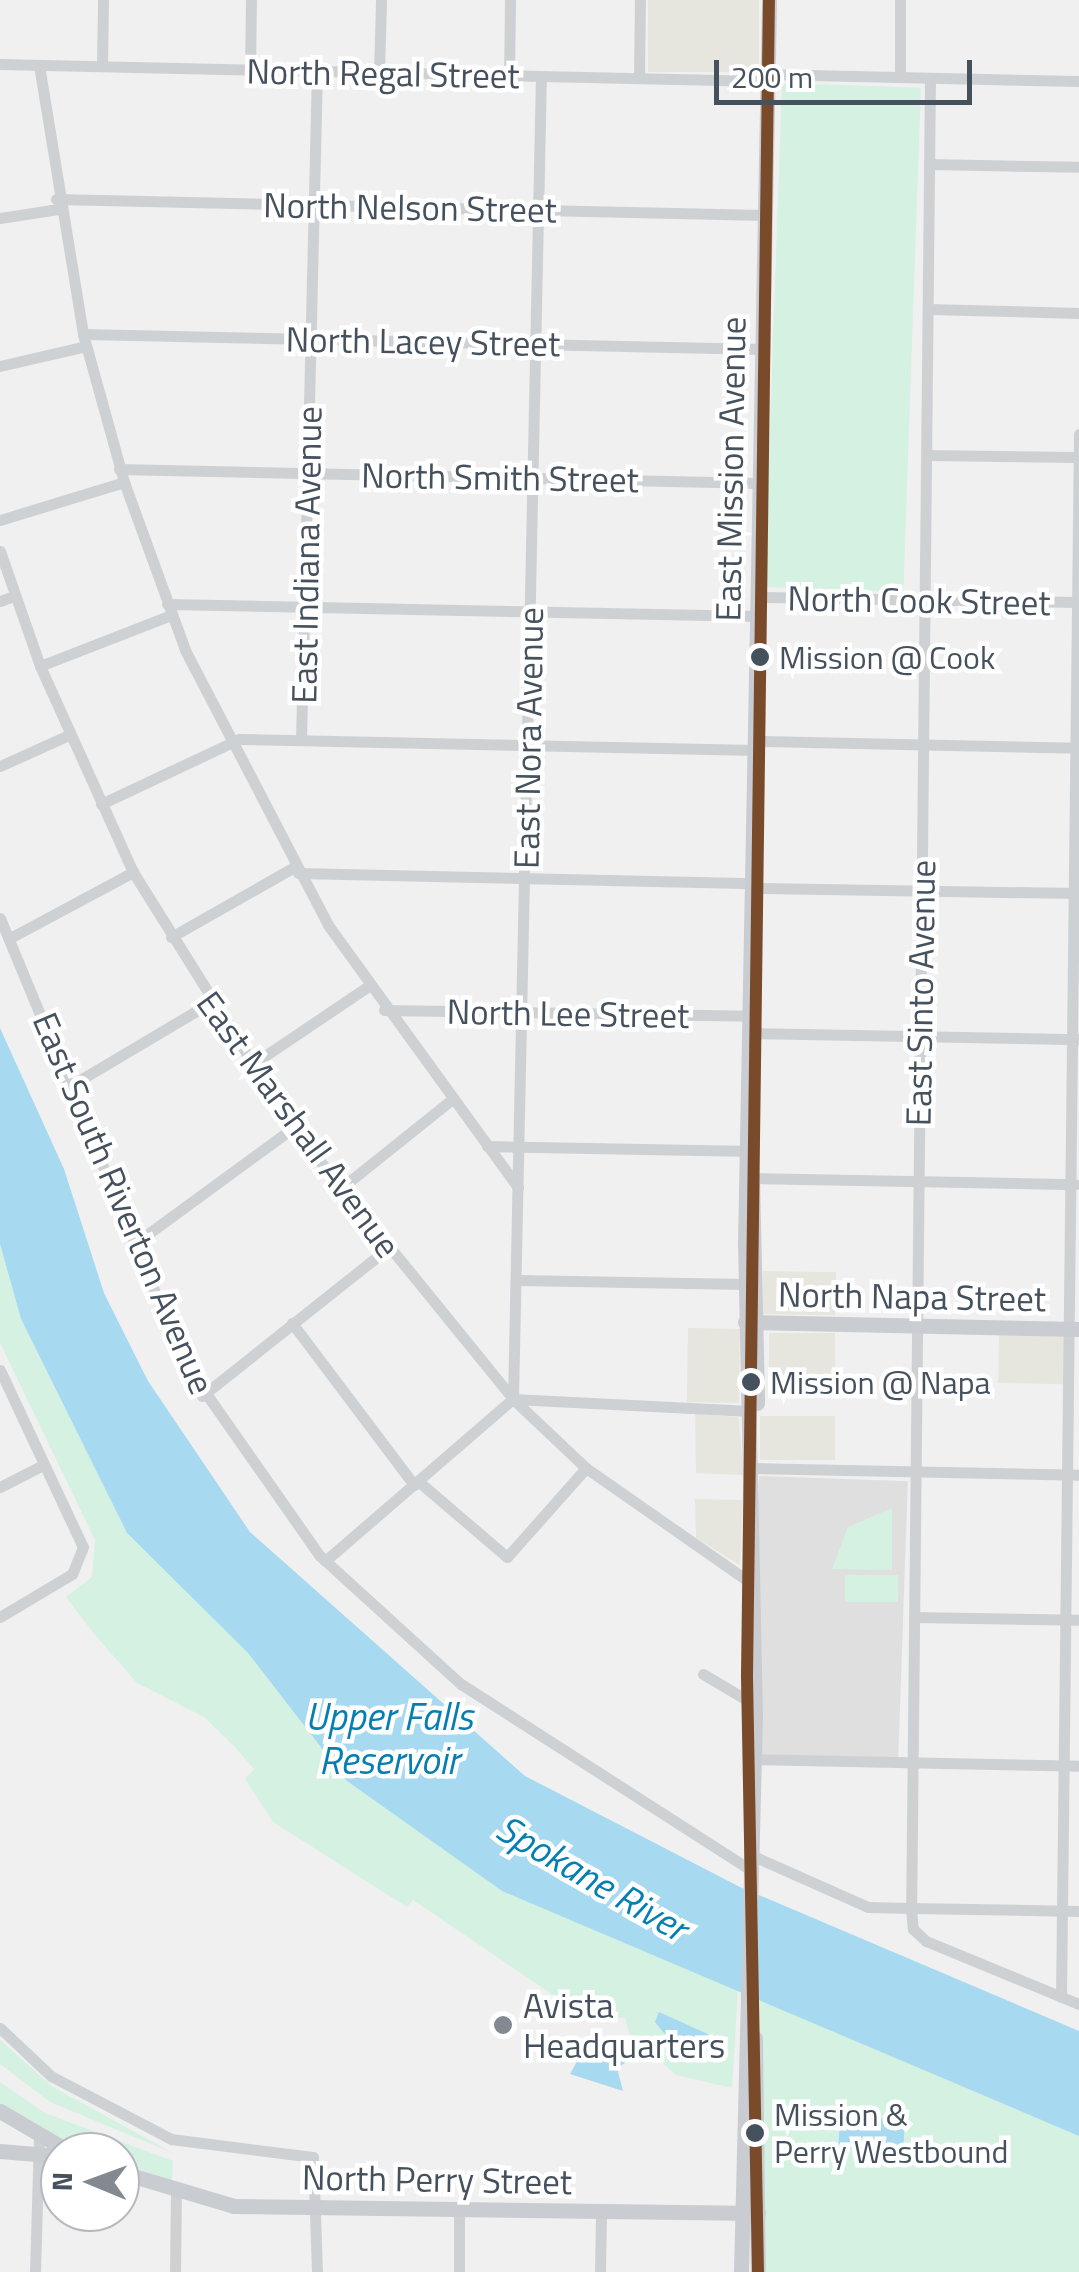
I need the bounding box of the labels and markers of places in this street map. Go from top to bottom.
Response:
place label: Mission @ Cook [779,638,995,676]
marker: Mission @ Cook [750,647,770,667]
place label: Mission @ Napa [770,1363,991,1401]
marker: Mission @ Napa [741,1372,761,1392]
place label: Avista Headquarters [523,1984,725,2066]
marker: Avista Headquarters [492,2014,514,2036]
place label: Mission & Perry Westbound [774,2096,1008,2171]
marker: Mission & Perry Westbound [745,2123,765,2143]

